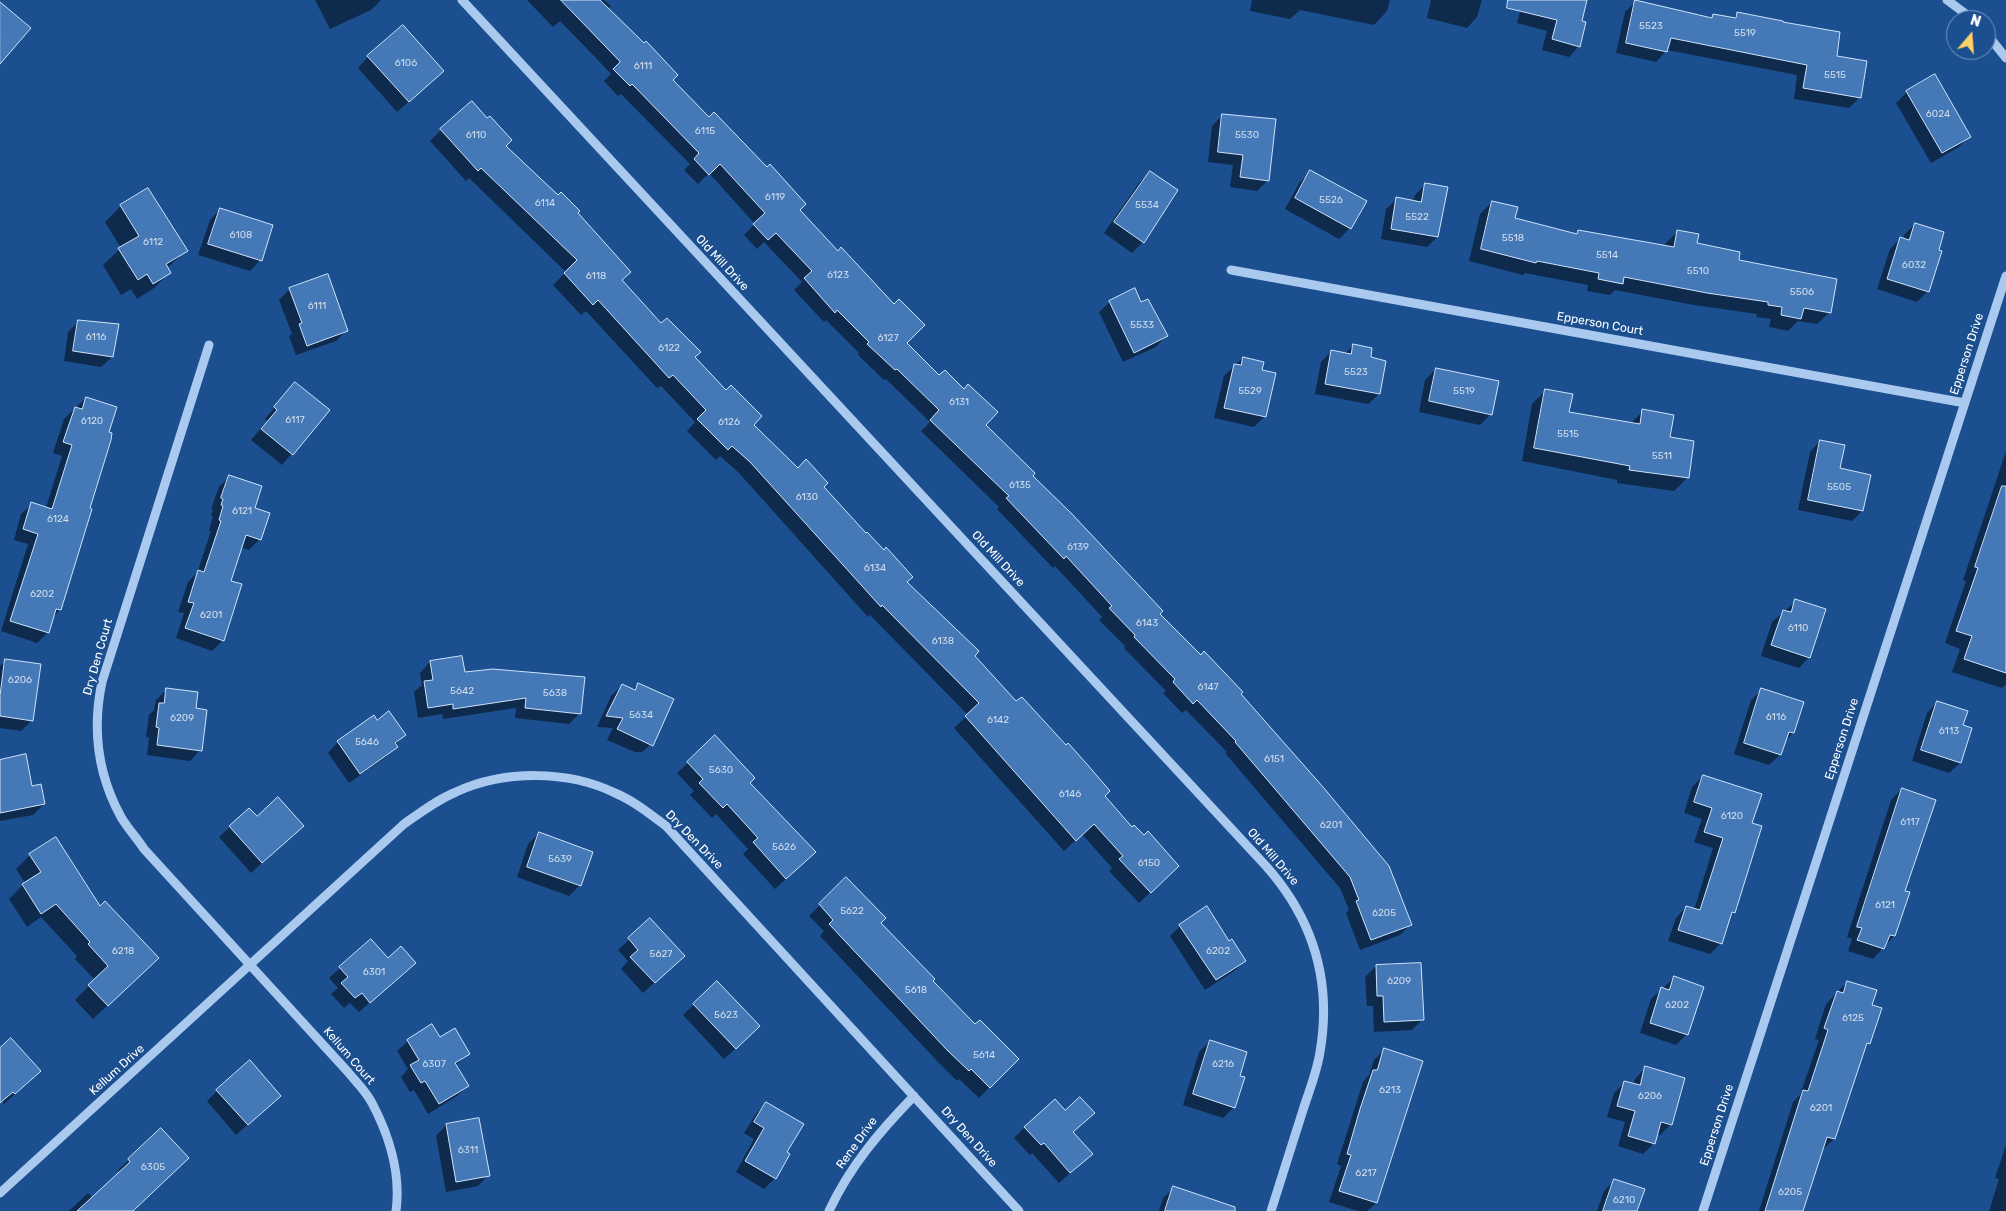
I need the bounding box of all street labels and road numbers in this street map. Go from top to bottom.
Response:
street label: Old Mill Drive [692,232,752,294]
street label: Epperson Court [1556,309,1644,339]
street label: Epperson Drive [1947,311,1987,397]
street label: Old Mill Drive [968,528,1028,590]
street label: Dry Den Court [80,617,116,697]
street label: Epperson Drive [1822,696,1862,782]
street label: Dry Den Drive [662,807,726,873]
street label: Old Mill Drive [1244,825,1302,889]
street label: Kellum Court [320,1024,378,1088]
street label: Kellum Drive [87,1042,147,1098]
street label: Epperson Drive [1697,1082,1737,1168]
street label: Dry Den Drive [938,1104,1000,1170]
street label: Rene Drive [833,1114,881,1172]

